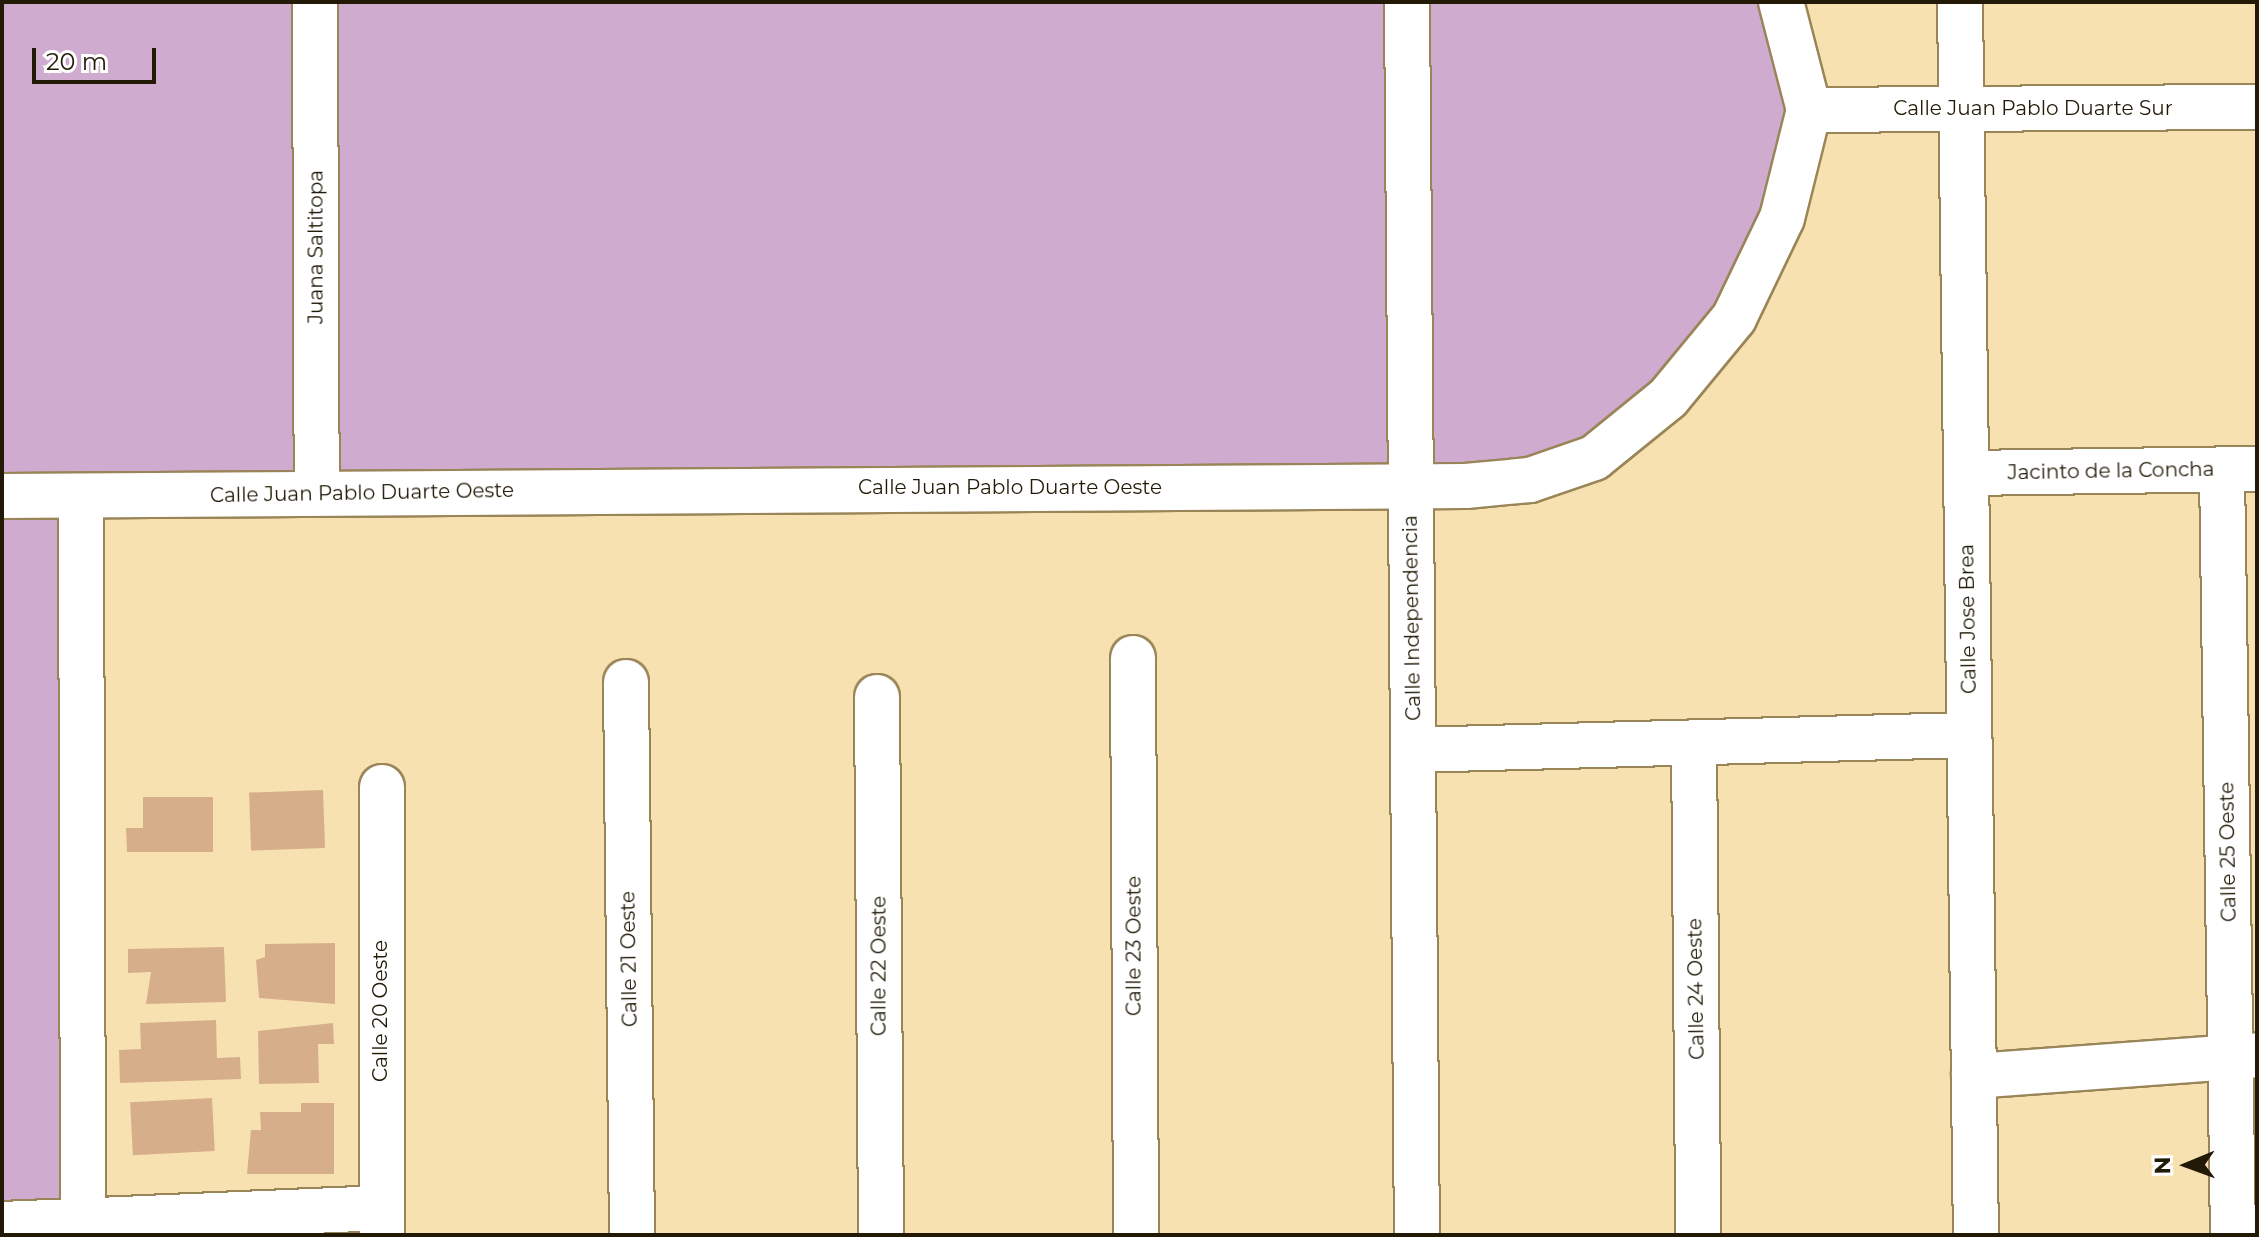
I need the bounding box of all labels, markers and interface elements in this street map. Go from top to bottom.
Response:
scale bar [36,32,160,82]
text: 20 m [46,47,107,76]
street label: Calle Juan Pablo Duarte Sur [1893,96,2173,120]
street label: Juana Saltitopa [304,170,328,324]
street label: Jacinto de la Concha [2007,457,2215,485]
street label: Calle Juan Pablo Duarte Oeste [858,475,1162,499]
street label: Calle Juan Pablo Duarte Oeste [210,478,514,508]
street label: Calle Independencia [1398,515,1426,721]
street label: Calle Jose Brea [1955,544,1981,694]
street label: Calle 25 Oeste [2215,782,2241,922]
street label: Calle 23 Oeste [1122,876,1146,1016]
street label: Calle 21 Oeste [616,891,642,1027]
street label: Calle 22 Oeste [867,896,891,1036]
street label: Calle 24 Oeste [1683,918,1709,1060]
street label: Calle 20 Oeste [368,940,392,1082]
north arrow [2147,1125,2227,1205]
text: N [2149,1156,2176,1175]

